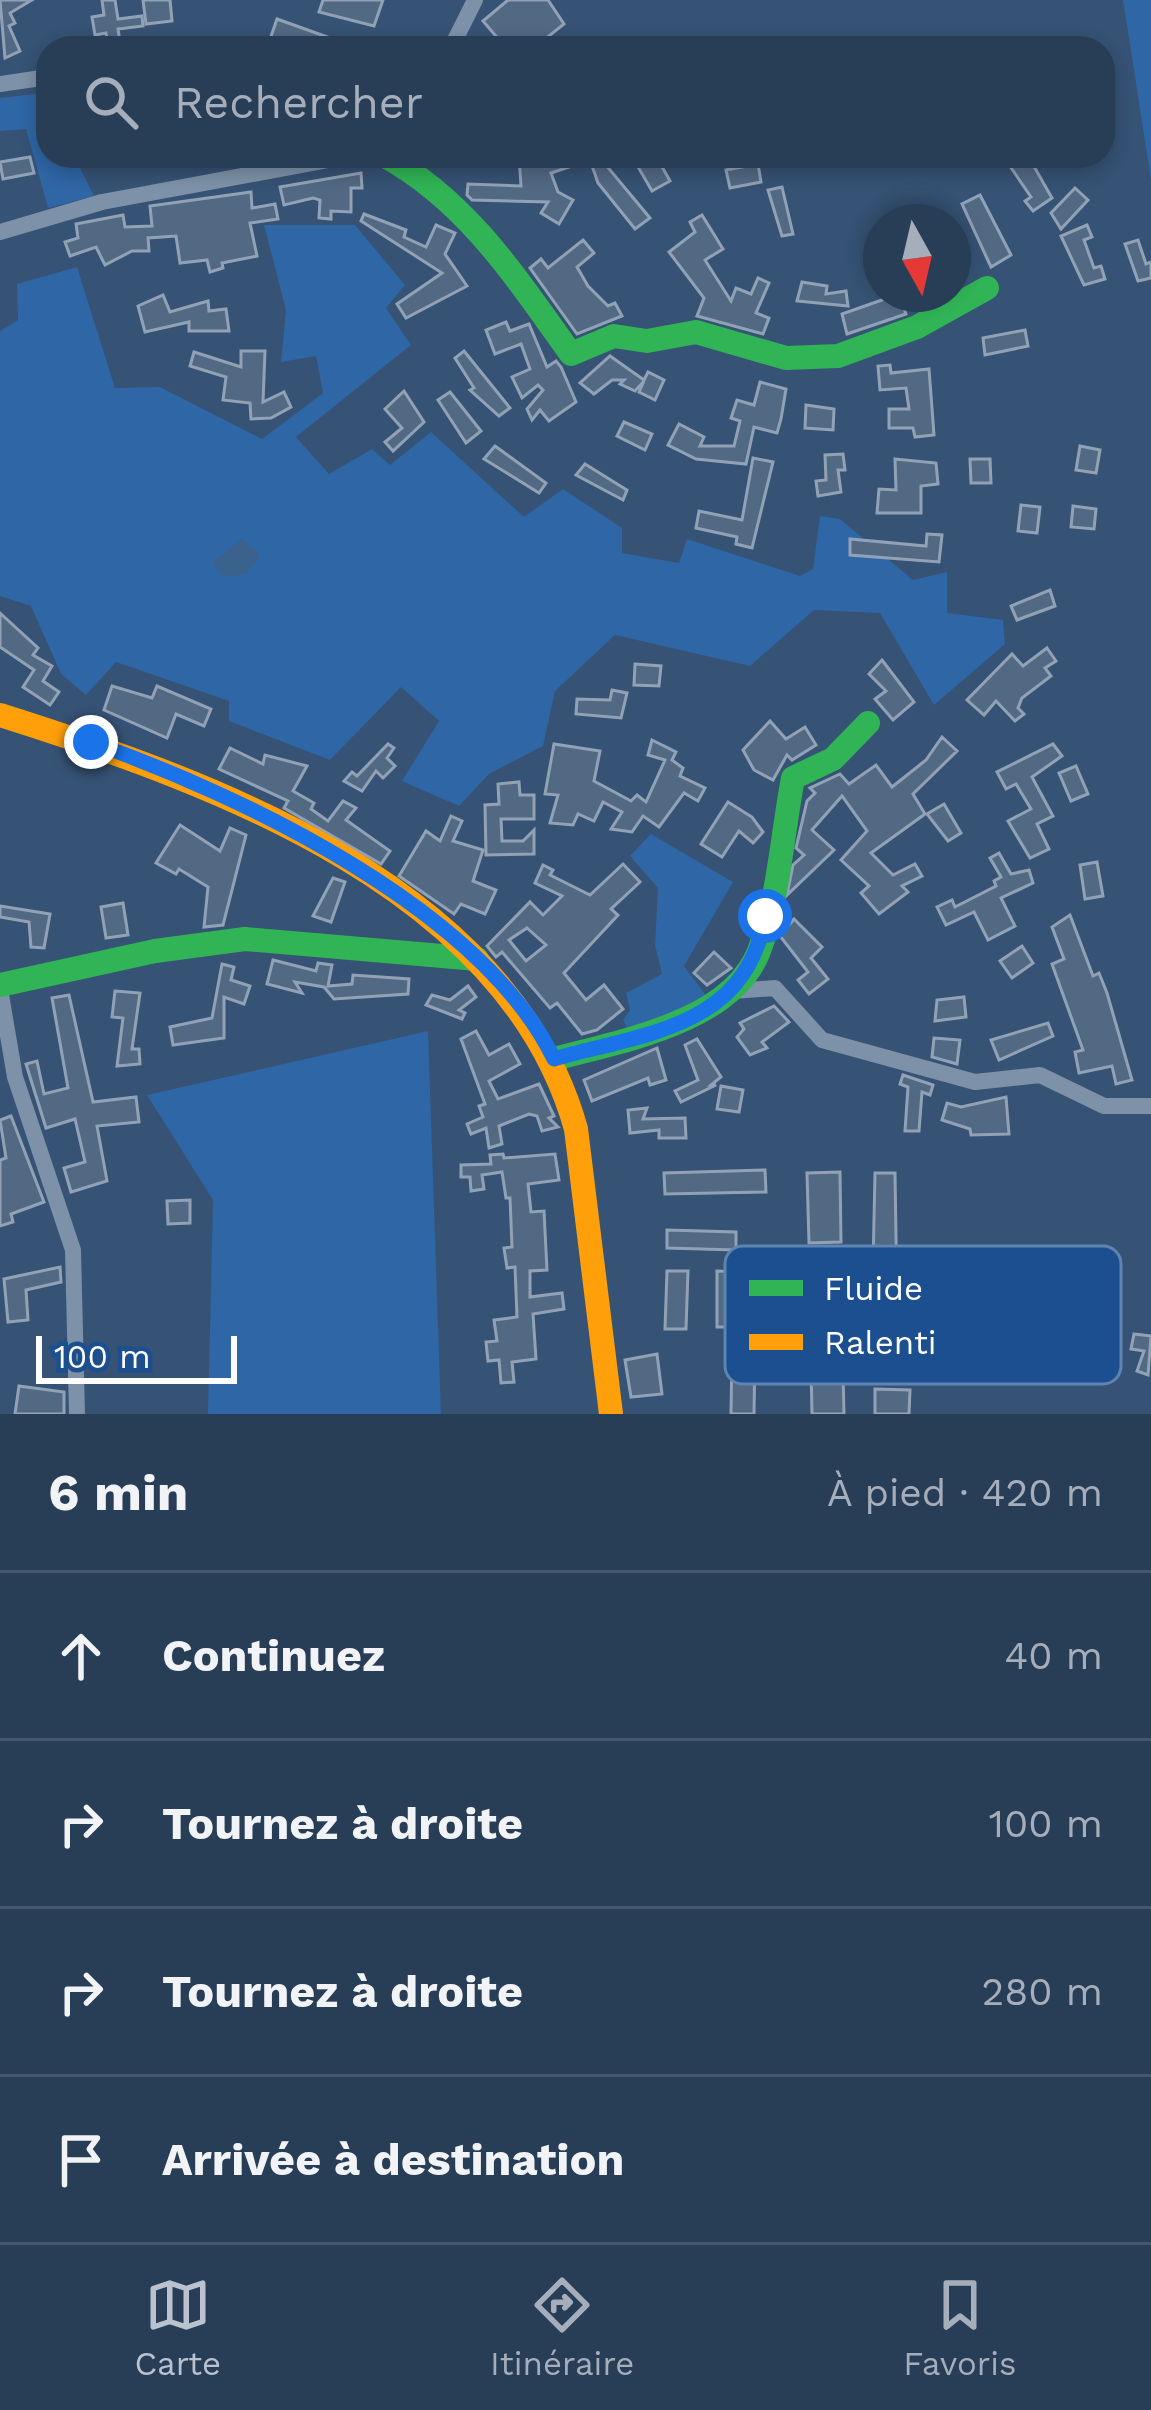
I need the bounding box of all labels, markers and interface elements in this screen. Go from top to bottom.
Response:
search box [36,36,1115,168]
icon: search [78,69,144,135]
text: Rechercher [174,76,423,129]
north arrow [863,204,971,312]
route end [64,715,118,769]
route start [738,889,792,943]
legend [725,1246,1121,1384]
text: Fluide [824,1269,923,1308]
text: Ralenti [824,1323,937,1362]
scale bar [36,1330,237,1383]
text: 100 m [54,1337,151,1376]
text: 6 min [48,1463,188,1522]
text: À pied · 420 m [827,1470,1103,1515]
icon: ahead [48,1623,114,1689]
text: Continuez [162,1629,385,1682]
text: 40 m [1004,1633,1103,1678]
icon: right [48,1791,114,1857]
text: Tournez à droite [162,1797,523,1850]
text: 100 m [989,1801,1103,1846]
icon: right [48,1959,114,2025]
text: Tournez à droite [162,1965,523,2018]
text: 280 m [982,1969,1103,2014]
icon: arrive [48,2127,114,2193]
text: Arrivée à destination [162,2133,624,2186]
tab: Carte [134,2272,221,2383]
tab: Itinéraire [490,2272,634,2383]
tab: Favoris [903,2272,1017,2383]

